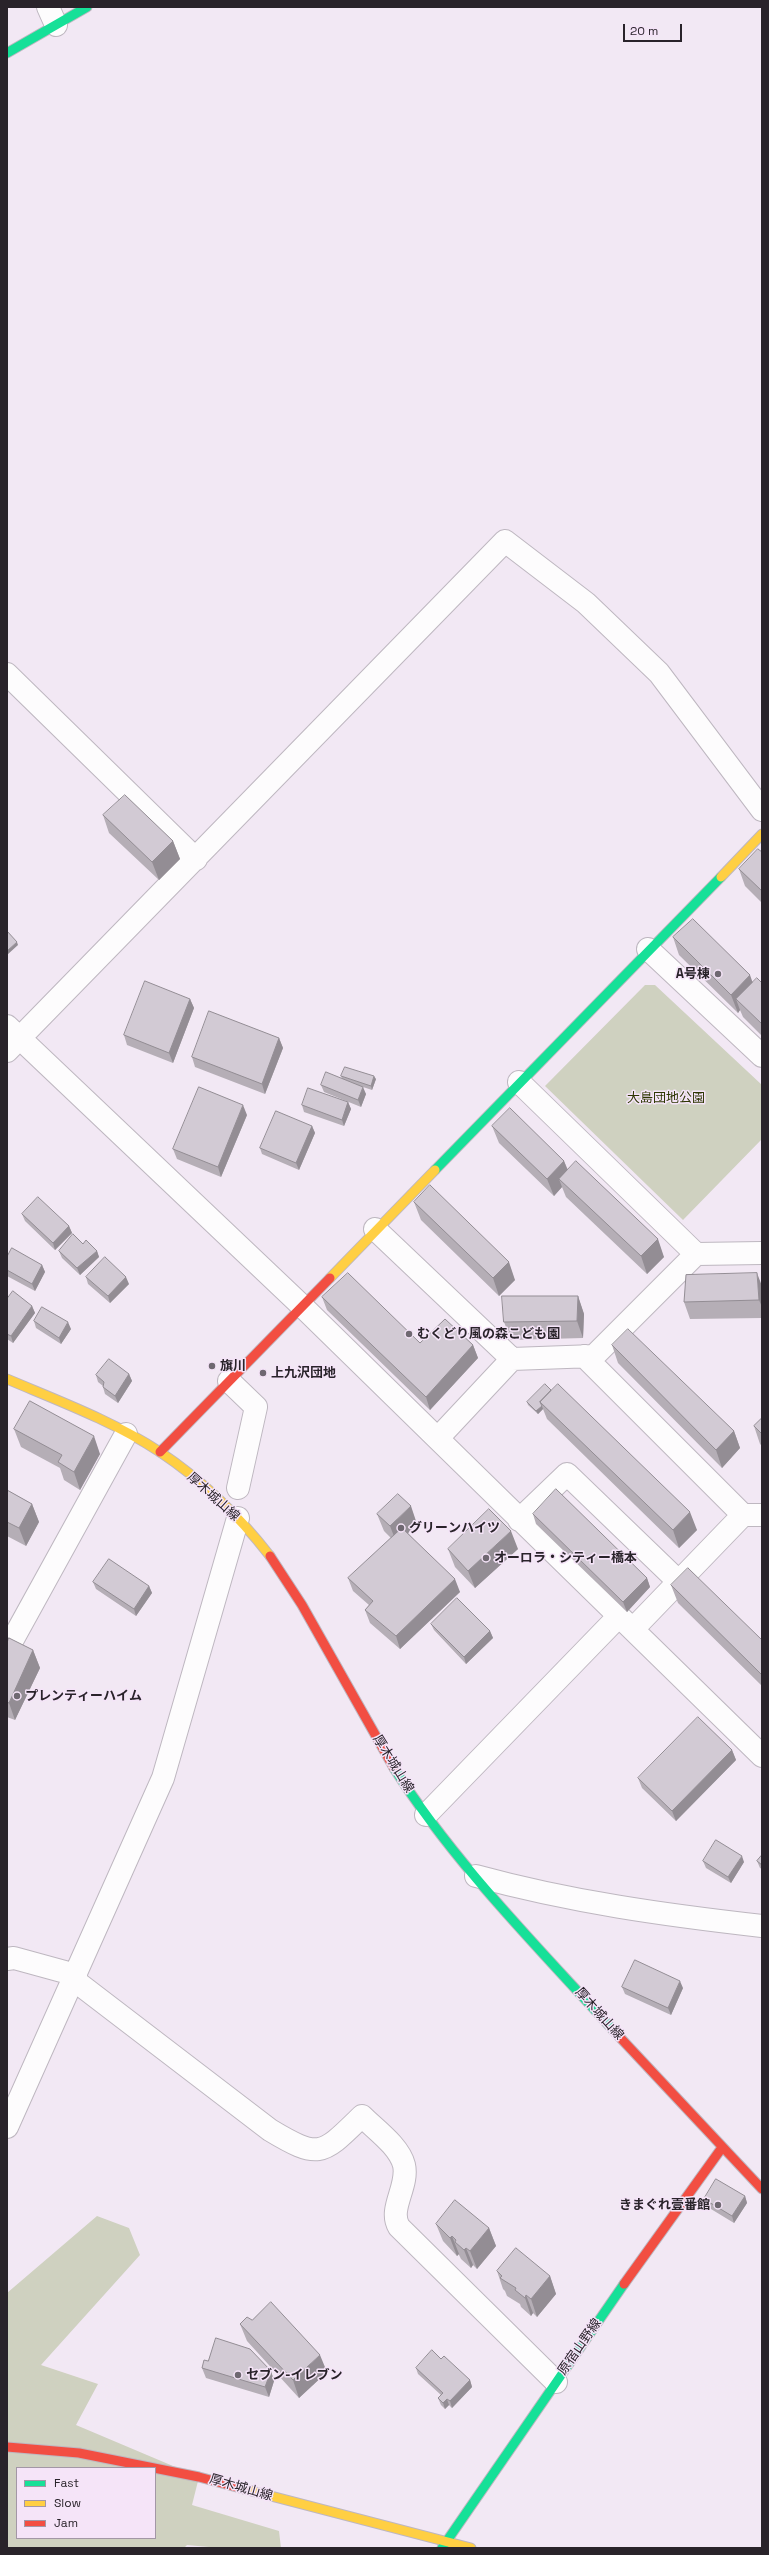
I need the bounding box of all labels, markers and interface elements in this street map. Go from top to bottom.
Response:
scale bar [625,16,684,42]
text: 20 m [630,23,658,39]
place label: A号棟 [676,966,710,982]
marker: A号棟 [713,969,723,979]
park label: 大島団地公園 [627,1090,705,1106]
place label: むくどり風の森こども園 [417,1326,560,1342]
marker: むくどり風の森こども園 [404,1329,414,1339]
place label: 旗川 [220,1358,246,1374]
marker: 旗川 [207,1361,217,1371]
place label: 上九沢団地 [271,1365,336,1381]
marker: 上九沢団地 [258,1368,268,1378]
street label: 厚木城山線 [184,1469,242,1525]
place label: グリーンハイツ [409,1520,500,1536]
marker: グリーンハイツ [396,1523,406,1533]
place label: オーロラ・シティー橋本 [494,1550,637,1566]
marker: オーロラ・シティー橋本 [481,1553,491,1563]
place label: プレンティーハイム [25,1688,142,1704]
marker: プレンティーハイム [12,1691,22,1701]
street label: 厚木城山線 [369,1732,417,1796]
street label: 厚木城山線 [571,1985,627,2043]
place label: きまぐれ壹番館 [619,2197,710,2213]
marker: きまぐれ壹番館 [713,2200,723,2210]
street label: 原宿山野線 [555,2316,605,2378]
place label: セブン-イレブン [246,2367,343,2383]
marker: セブン-イレブン [233,2370,243,2380]
legend [16,2467,156,2539]
street label: 厚木城山線 [208,2472,274,2504]
text: Fast [54,2475,79,2491]
text: Slow [54,2495,81,2511]
text: Jam [54,2515,78,2531]

